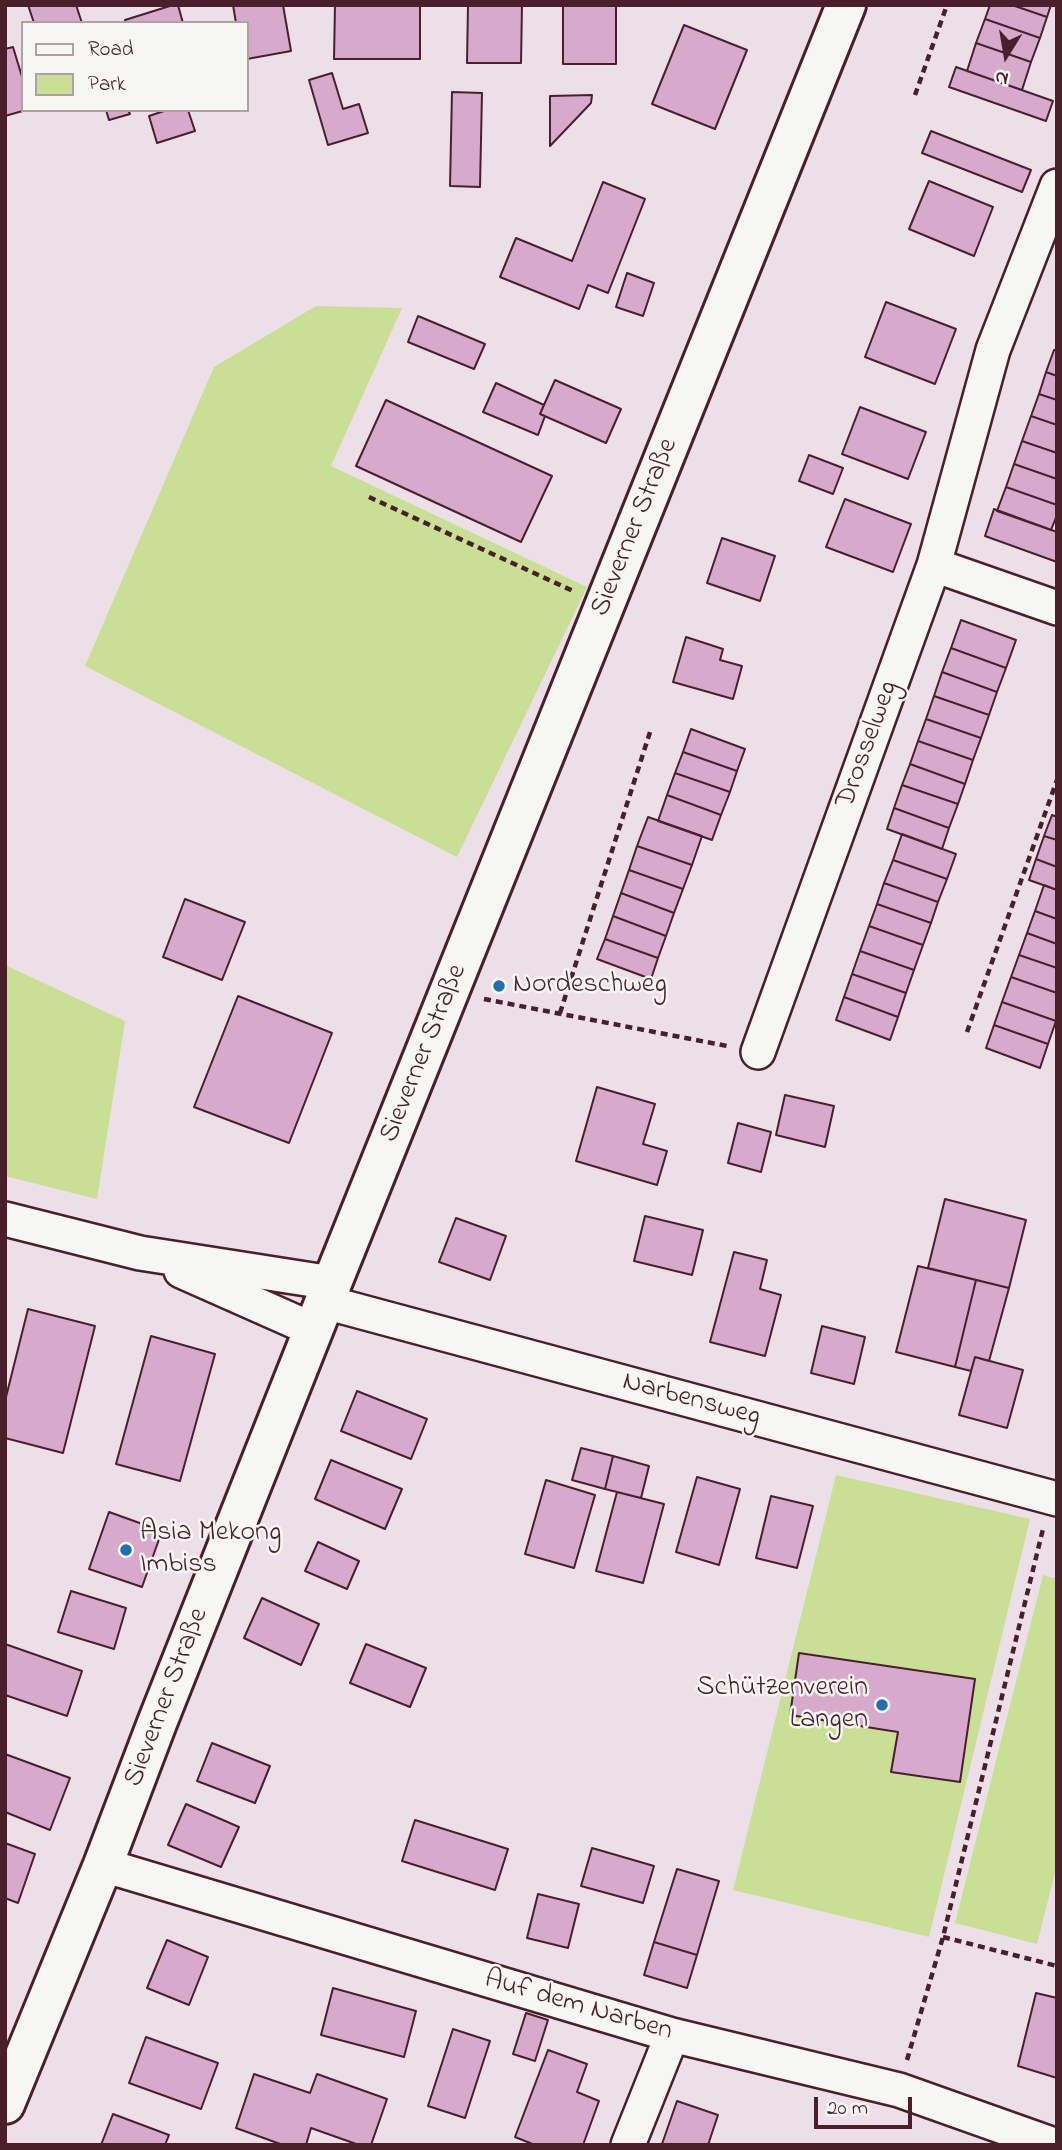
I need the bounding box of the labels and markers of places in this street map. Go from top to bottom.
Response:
place label: Nordeschweg [513,969,667,1003]
marker: Nordeschweg [491,978,507,994]
place label: Asia Mekong Imbiss [140,1517,281,1583]
marker: Asia Mekong Imbiss [118,1542,134,1558]
place label: Schützenverein Langen [697,1672,868,1738]
marker: Schützenverein Langen [874,1697,890,1713]

